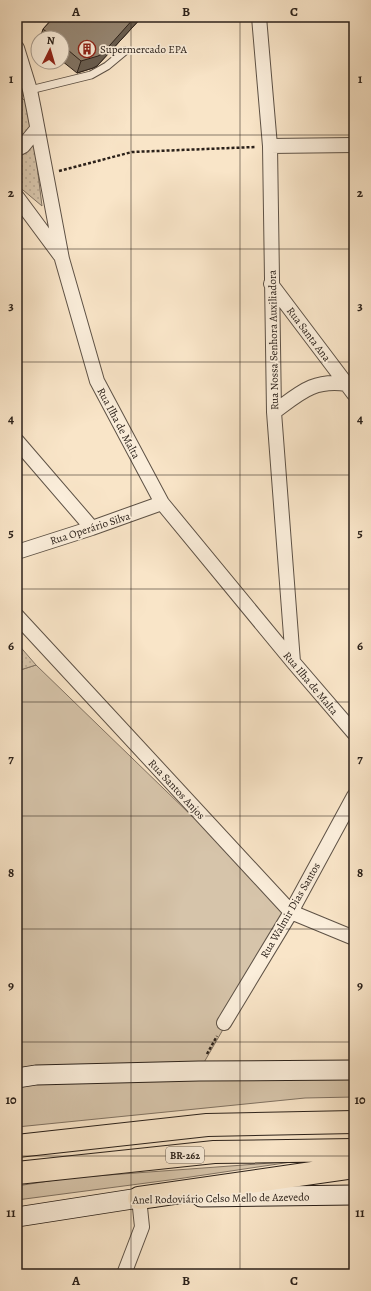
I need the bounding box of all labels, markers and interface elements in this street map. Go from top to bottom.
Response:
text: A [71,3,81,20]
text: B [182,3,190,20]
text: C [290,3,298,20]
north arrow [30,30,70,70]
text: N [46,33,55,48]
building icon: Supermercado EPA [77,39,97,59]
place label: Supermercado EPA [100,42,187,57]
text: 1 [9,70,14,87]
text: 1 [358,70,363,87]
text: 2 [8,184,15,201]
text: 2 [357,184,364,201]
street label: Rua Nossa Senhora Auxiliadora [265,269,282,410]
text: 3 [8,297,14,314]
text: 3 [357,297,363,314]
street label: Rua Santa Ana [283,304,335,365]
street label: Rua Ilha de Malta [94,385,144,462]
text: 4 [8,410,14,427]
text: 4 [357,410,363,427]
street label: Rua Operário Silva [48,508,133,549]
text: 5 [8,524,14,541]
text: 5 [357,524,363,541]
text: 6 [8,637,14,654]
text: 6 [357,637,363,654]
street label: Rua Ilha de Malta [280,649,342,719]
text: 7 [8,750,14,767]
text: 7 [357,750,363,767]
street label: Rua Santos Anjos [145,756,208,823]
street label: Rua Walmir Dias Santos [257,860,324,961]
text: 8 [8,864,14,881]
text: 8 [357,864,363,881]
text: 9 [8,977,14,994]
text: 9 [357,977,363,994]
text: 10 [5,1091,17,1108]
text: 10 [354,1091,366,1108]
road number: BR-262 [166,1147,204,1163]
street label: Anel Rodoviário Celso Mello de Azevedo [131,1189,310,1208]
text: 11 [6,1204,16,1221]
text: 11 [355,1204,365,1221]
text: A [71,1272,81,1289]
text: B [182,1272,190,1289]
text: C [290,1272,298,1289]

